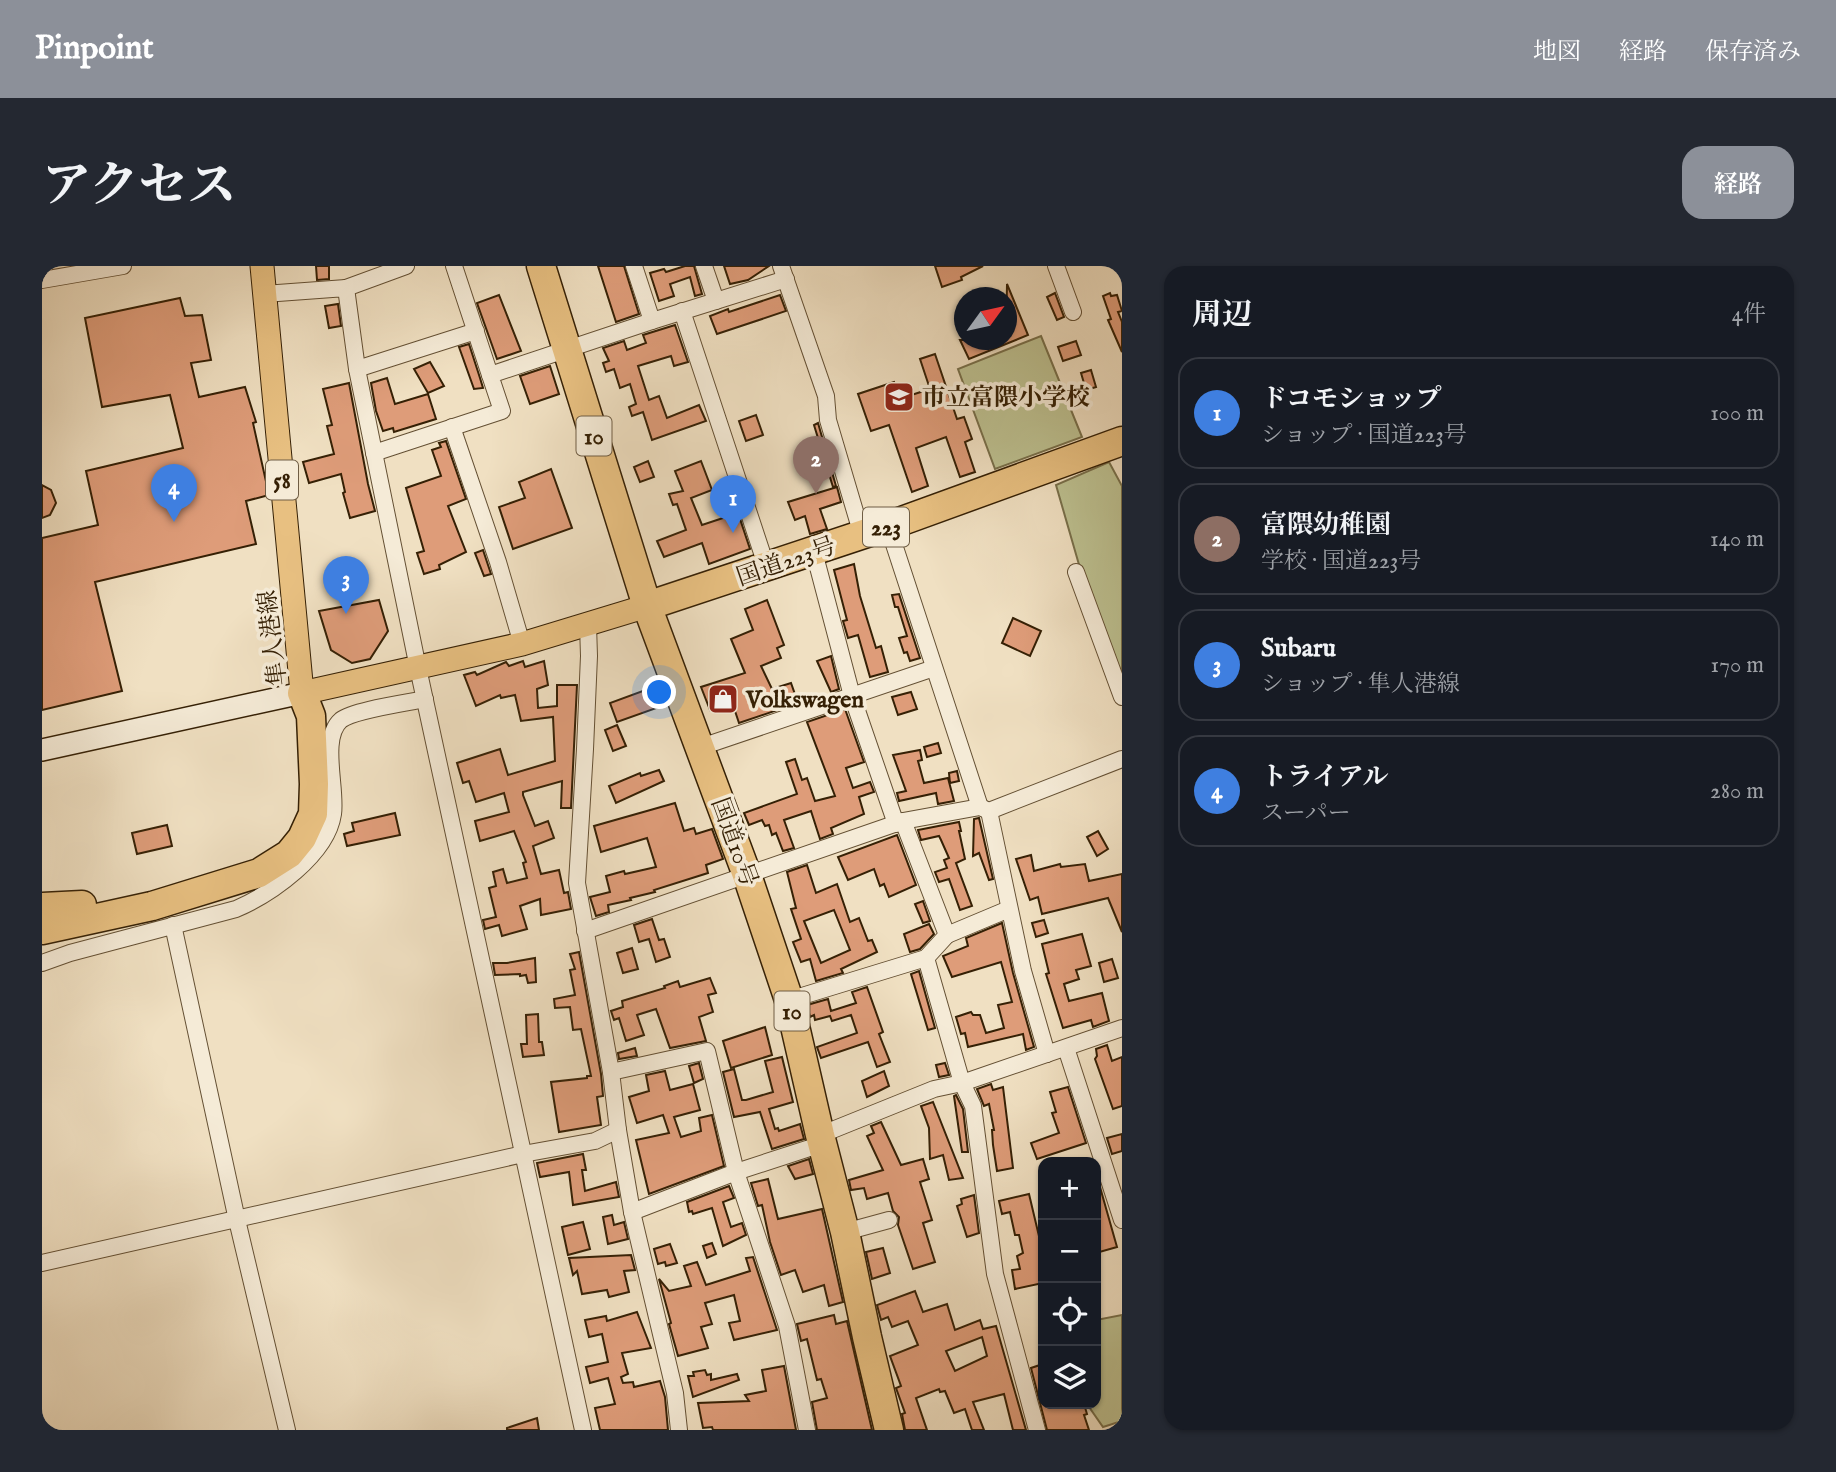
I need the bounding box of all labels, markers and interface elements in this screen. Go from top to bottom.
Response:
text: Pinpoint [35,28,154,70]
text: 地図 [1533,37,1581,68]
text: 経路 [1619,37,1667,68]
text: 保存済み [1705,37,1801,68]
button: 経路 [1682,146,1794,219]
text: アクセス [42,157,237,219]
north arrow [954,287,1017,350]
text: 周辺 [1192,297,1252,335]
text: 4件 [1732,300,1766,329]
school or university icon: 市立富隈小学校 [882,380,916,414]
place label: 市立富隈小学校 [922,383,1090,414]
text: ドコモショップ [1261,383,1441,416]
text: 1 [1213,399,1221,428]
text: 100 m [1710,399,1764,428]
road number: 10 [576,416,612,456]
text: ショップ · 国道223号 [1261,421,1467,450]
pin: 2 [793,436,839,494]
road number: 58 [266,461,298,500]
pin: 4 [151,464,197,522]
pin: 1 [710,475,756,533]
road number: 223 [863,508,909,546]
text: 富隈幼稚園 [1261,509,1391,542]
text: 2 [1212,525,1222,554]
text: 140 m [1710,525,1764,554]
street label: 国道223号 [733,531,840,594]
text: 学校 · 国道223号 [1261,547,1421,576]
pin: 3 [323,556,369,614]
street label: 隼人港線 [252,588,295,687]
text: Subaru [1261,632,1336,665]
text: 3 [1213,651,1221,680]
text: 170 m [1711,651,1764,680]
text: ショップ · 隼人港線 [1261,670,1460,699]
your location [642,675,676,709]
shop icon: Volkswagen [706,682,740,716]
place label: Volkswagen [745,685,864,716]
text: トライアル [1261,761,1388,794]
text: 4 [1211,777,1223,806]
text: 280 m [1710,777,1764,806]
street label: 国道10号 [703,794,764,891]
text: スーパー [1261,799,1351,828]
road number: 10 [774,992,810,1030]
map controls [1038,1157,1101,1409]
button: + [1038,1157,1101,1220]
button: − [1038,1220,1101,1283]
button: locate [1038,1283,1101,1346]
button: layers [1038,1346,1101,1409]

